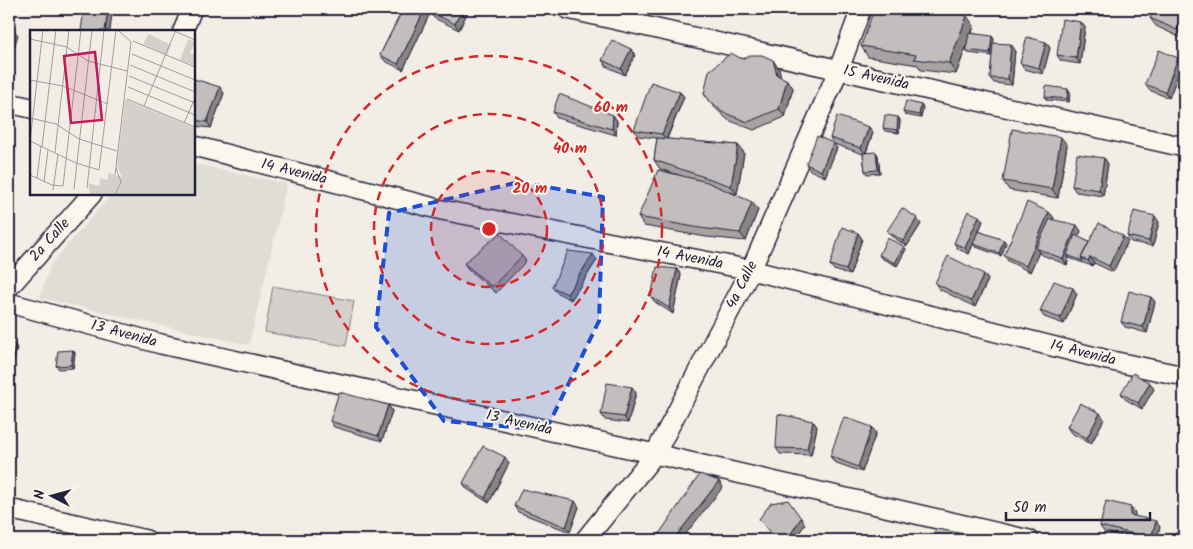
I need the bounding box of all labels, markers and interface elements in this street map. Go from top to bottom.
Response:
inset map [30,30,195,195]
street label: 15 Avenida [841,59,911,97]
text: 60 m [594,96,628,120]
text: 40 m [553,137,587,161]
street label: 14 Avenida [258,152,330,192]
text: 20 m [513,177,547,201]
street label: 2a Calle [24,213,76,267]
centre of rings [480,220,498,238]
street label: 14 Avenida [655,240,725,276]
street label: 4a Calle [720,256,764,313]
street label: 13 Avenida [88,314,160,354]
street label: 14 Avenida [1047,333,1119,373]
street label: 13 Avenida [483,404,555,442]
north arrow [28,472,78,522]
text: N [29,489,51,500]
scale bar [1006,489,1149,521]
text: 50 m [1013,496,1047,520]

